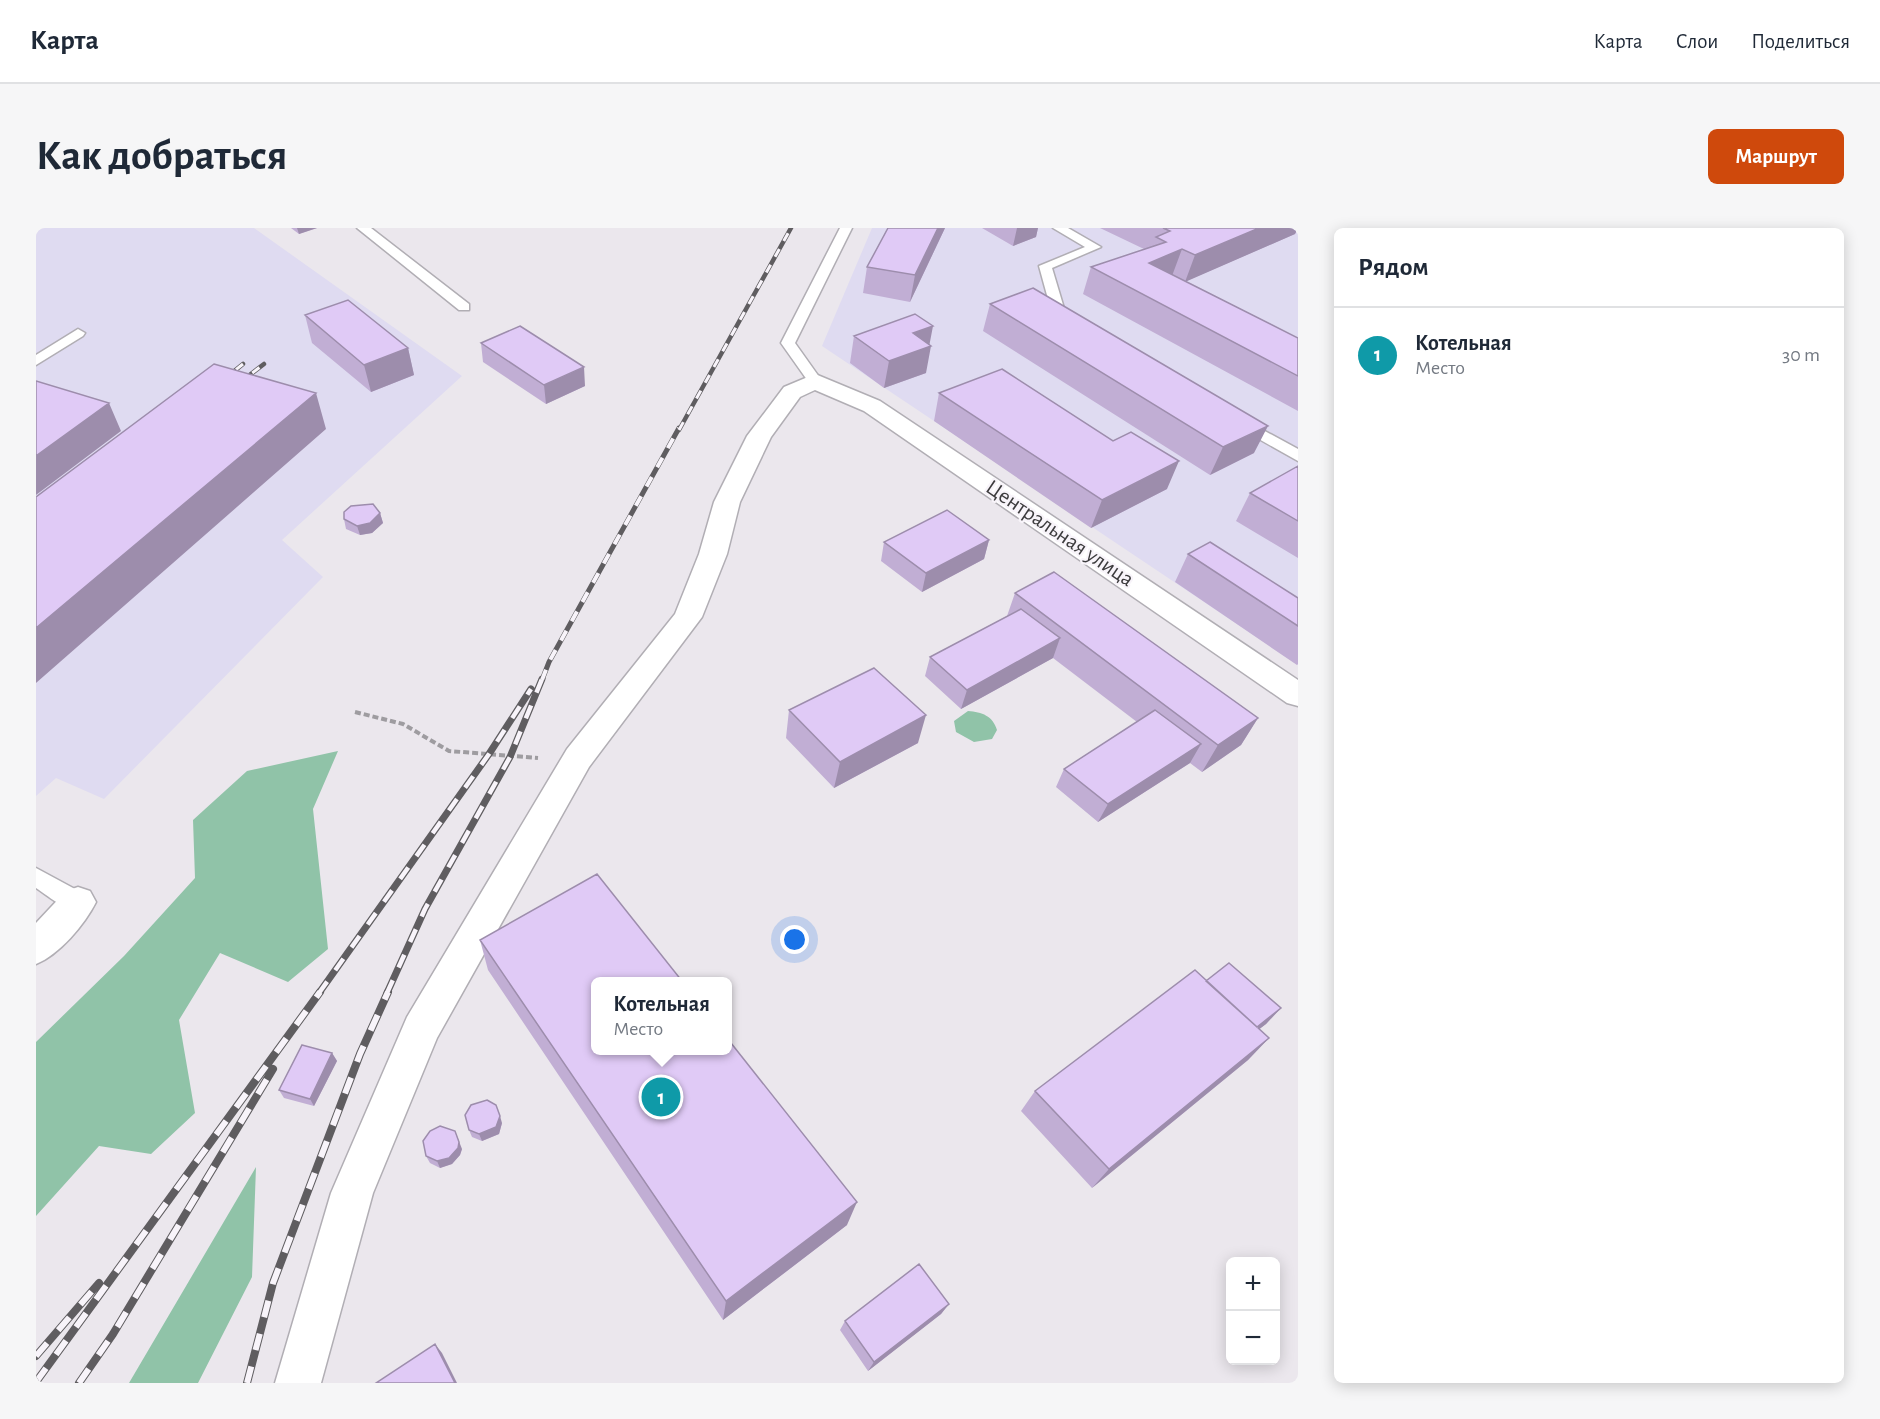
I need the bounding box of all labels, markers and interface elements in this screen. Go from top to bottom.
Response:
text: Карта [30,27,99,55]
text: Карта [1593,31,1643,52]
text: Слои [1676,31,1718,52]
text: Поделиться [1751,31,1850,52]
button: Маршрут [1708,129,1844,184]
text: Как добраться [36,135,287,177]
text: Рядом [1358,254,1429,280]
text: Котельная [1415,332,1512,354]
text: 1 [1374,345,1381,365]
text: 30 m [1782,345,1820,365]
text: Место [1415,358,1465,378]
street label: Центральная улица [982,475,1138,591]
your location [780,925,809,954]
popup [591,977,732,1055]
text: Котельная [613,993,710,1015]
text: Место [613,1019,663,1039]
pin: 1 [642,1074,680,1120]
map controls [1226,1257,1280,1365]
button: + [1226,1257,1280,1311]
button: − [1226,1311,1280,1365]

